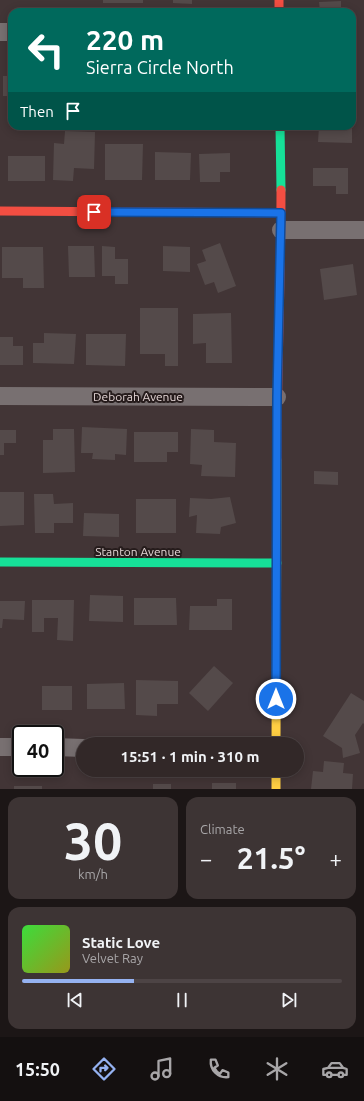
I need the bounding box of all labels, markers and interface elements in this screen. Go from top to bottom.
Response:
icon: left [20,24,72,76]
text: 220 m [86,24,164,55]
text: Sierra Circle North [86,57,234,77]
icon: arrive [62,100,84,122]
text: Then [20,103,54,120]
pin [77,195,111,229]
icon: arrive [83,201,105,223]
street label: Deborah Avenue [93,390,183,403]
street label: Stanton Avenue [95,545,181,558]
position arrow [255,678,297,720]
speed limit sign: 40 [12,725,64,777]
text: 15:51 · 1 min · 310 m [121,748,259,765]
text: 30 [64,812,122,870]
text: Climate [200,822,245,836]
text: 21.5° [237,841,305,875]
text: − [200,846,212,871]
text: + [330,846,342,871]
text: km/h [78,867,108,881]
text: Static Love [82,934,160,951]
text: Velvet Ray [82,951,143,965]
icon: previous [64,989,86,1011]
icon: pause [171,989,193,1011]
icon: next [278,989,300,1011]
icon: directions [90,1055,118,1083]
icon: music [148,1055,176,1083]
icon: phone [205,1055,233,1083]
icon: climate [263,1055,291,1083]
icon: car [321,1055,349,1083]
text: 15:50 [15,1059,60,1079]

